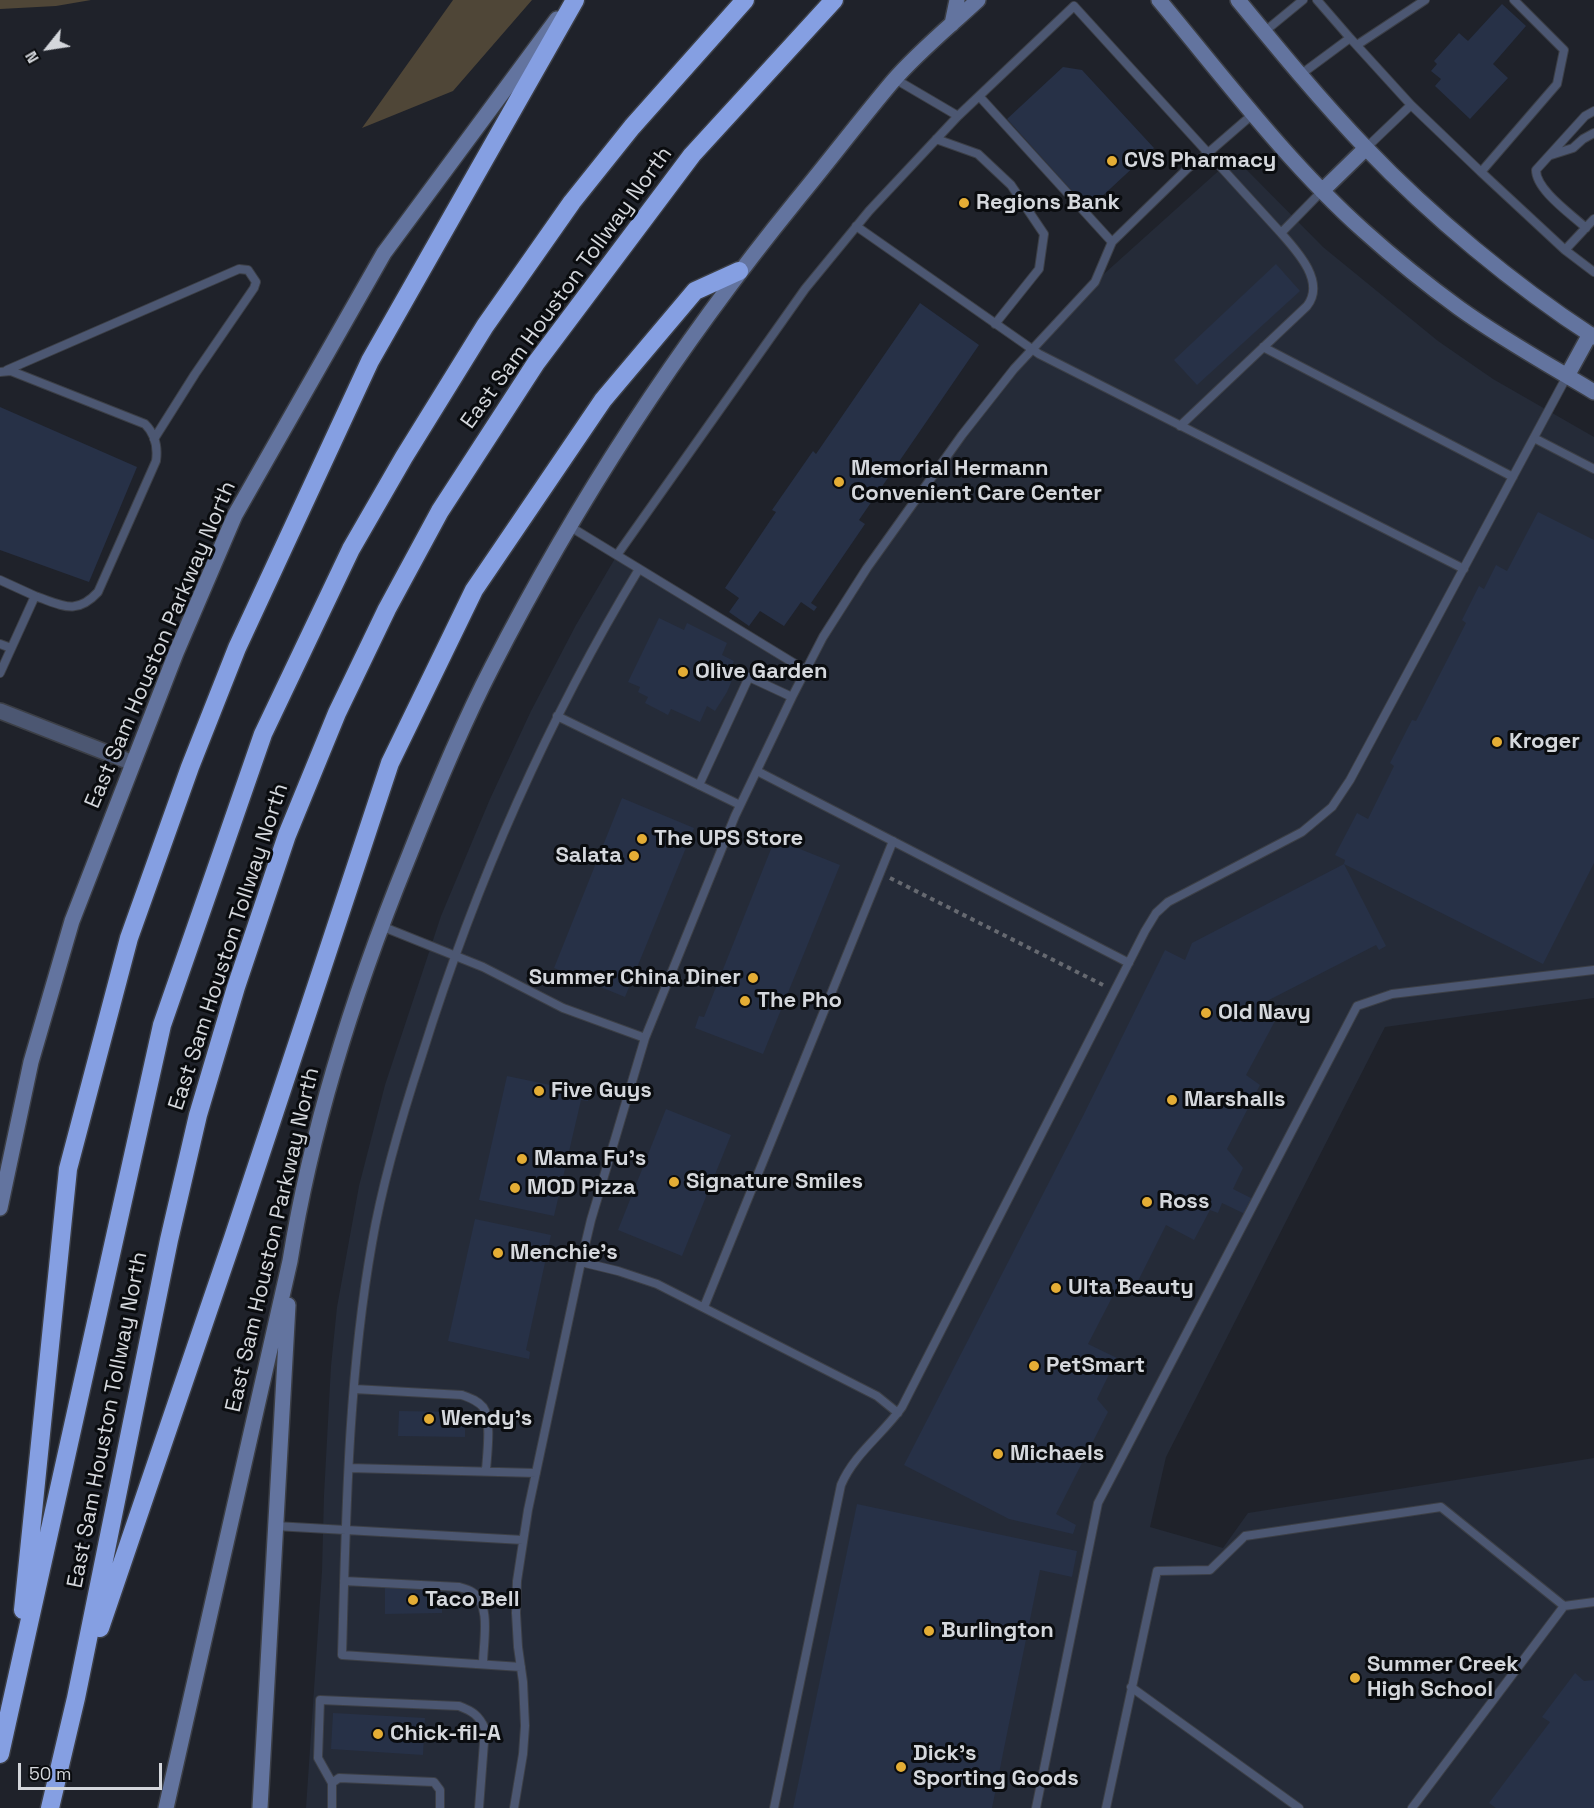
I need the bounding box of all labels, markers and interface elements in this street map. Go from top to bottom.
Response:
north arrow [18,18,78,78]
text: N [20,47,44,67]
street label: East Sam Houston Tollway North [456,142,678,434]
place label: CVS Pharmacy [1124,148,1276,174]
marker: CVS Pharmacy [1105,154,1119,168]
place label: Regions Bank [976,190,1120,216]
marker: Regions Bank [957,196,971,210]
place label: Memorial Hermann Convenient Care Center [851,456,1102,508]
marker: Memorial Hermann Convenient Care Center [832,475,846,489]
street label: East Sam Houston Parkway North [80,477,242,813]
place label: Olive Garden [695,659,827,685]
marker: Olive Garden [676,665,690,679]
place label: Kroger [1509,729,1580,755]
marker: Kroger [1490,735,1504,749]
street label: East Sam Houston Tollway North [164,780,294,1114]
place label: The UPS Store [654,826,803,852]
marker: The UPS Store [635,832,649,846]
place label: Salata [555,843,622,869]
marker: Salata [627,849,641,863]
place label: Summer China Diner [529,965,741,991]
marker: Summer China Diner [746,971,760,985]
place label: The Pho [757,988,842,1014]
marker: The Pho [738,994,752,1008]
place label: Old Navy [1218,1000,1311,1026]
marker: Old Navy [1199,1006,1213,1020]
street label: East Sam Houston Parkway North [220,1065,326,1415]
place label: Five Guys [551,1078,652,1104]
marker: Five Guys [532,1084,546,1098]
place label: Marshalls [1184,1087,1286,1113]
marker: Marshalls [1165,1093,1179,1107]
place label: Mama Fu's [534,1146,646,1172]
marker: Mama Fu's [515,1152,529,1166]
place label: Signature Smiles [686,1169,863,1195]
place label: MOD Pizza [527,1175,636,1201]
marker: Signature Smiles [667,1175,681,1189]
marker: MOD Pizza [508,1181,522,1195]
place label: Ross [1159,1189,1209,1215]
marker: Ross [1140,1195,1154,1209]
place label: Menchie's [510,1240,618,1266]
marker: Menchie's [491,1246,505,1260]
street label: East Sam Houston Tollway North [62,1250,154,1590]
place label: Ulta Beauty [1068,1275,1194,1301]
marker: Ulta Beauty [1049,1281,1063,1295]
place label: PetSmart [1046,1353,1145,1379]
marker: PetSmart [1027,1359,1041,1373]
place label: Wendy's [441,1406,532,1432]
marker: Wendy's [422,1412,436,1426]
place label: Michaels [1010,1441,1104,1467]
marker: Michaels [991,1447,1005,1461]
place label: Taco Bell [425,1587,519,1613]
marker: Taco Bell [406,1593,420,1607]
place label: Burlington [941,1618,1054,1644]
marker: Burlington [922,1624,936,1638]
place label: Summer Creek High School [1367,1652,1519,1704]
marker: Summer Creek High School [1348,1671,1362,1685]
place label: Chick-fil-A [390,1721,501,1747]
marker: Chick-fil-A [371,1727,385,1741]
place label: Dick's Sporting Goods [913,1741,1079,1792]
scale bar [21,1751,165,1789]
marker: Dick's Sporting Goods [894,1760,908,1774]
text: 50 m [29,1762,71,1785]

